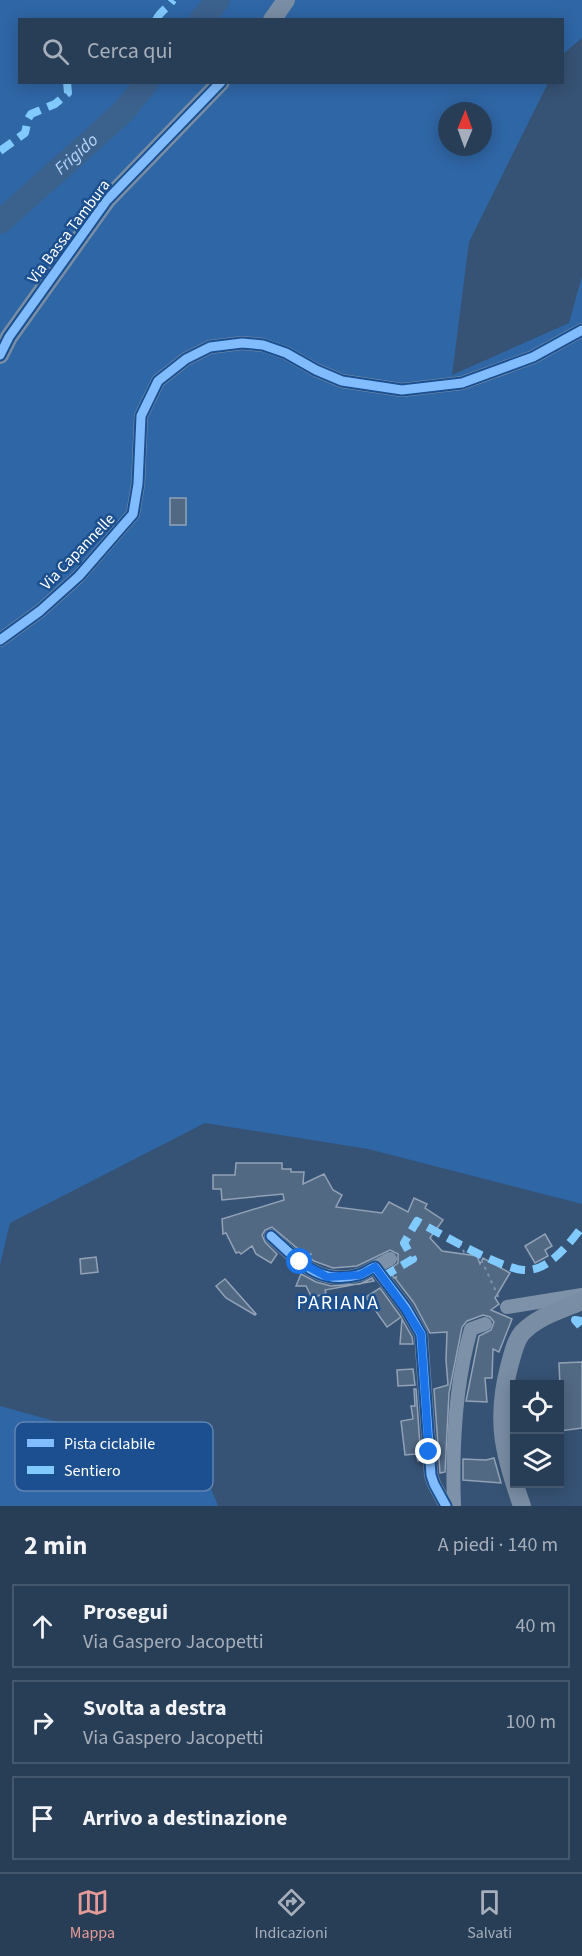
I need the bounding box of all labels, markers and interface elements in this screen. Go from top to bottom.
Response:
search box [18,18,564,84]
icon: search [39,35,72,68]
text: Cerca qui [87,35,173,67]
north arrow [438,102,492,156]
water label: Frigido [49,128,104,181]
street label: Via Bassa Tambura [22,175,115,288]
street label: Via Capannelle [35,508,120,595]
route start [286,1248,312,1274]
district label: PARIANA [296,1289,380,1317]
map controls [510,1380,564,1488]
button: locate [510,1380,564,1434]
legend [15,1422,213,1491]
text: Pista ciclabile [64,1433,155,1455]
button: layers [510,1434,564,1488]
route end [415,1438,441,1464]
text: Sentiero [64,1460,121,1482]
text: 2 min [24,1527,87,1564]
text: A piedi · 140 m [438,1531,558,1559]
text: Prosegui [83,1596,168,1628]
icon: ahead [26,1610,59,1643]
text: 40 m [516,1612,556,1640]
text: Via Gaspero Jacopetti [83,1628,264,1656]
text: Svolta a destra [83,1692,227,1724]
icon: right [26,1706,59,1739]
text: 100 m [506,1708,556,1736]
text: Via Gaspero Jacopetti [83,1724,264,1752]
icon: arrive [26,1802,59,1835]
text: Arrivo a destinazione [83,1802,288,1834]
tab: Mappa [70,1886,115,1944]
tab: Indicazioni [255,1886,328,1944]
tab: Salvati [467,1886,512,1944]

